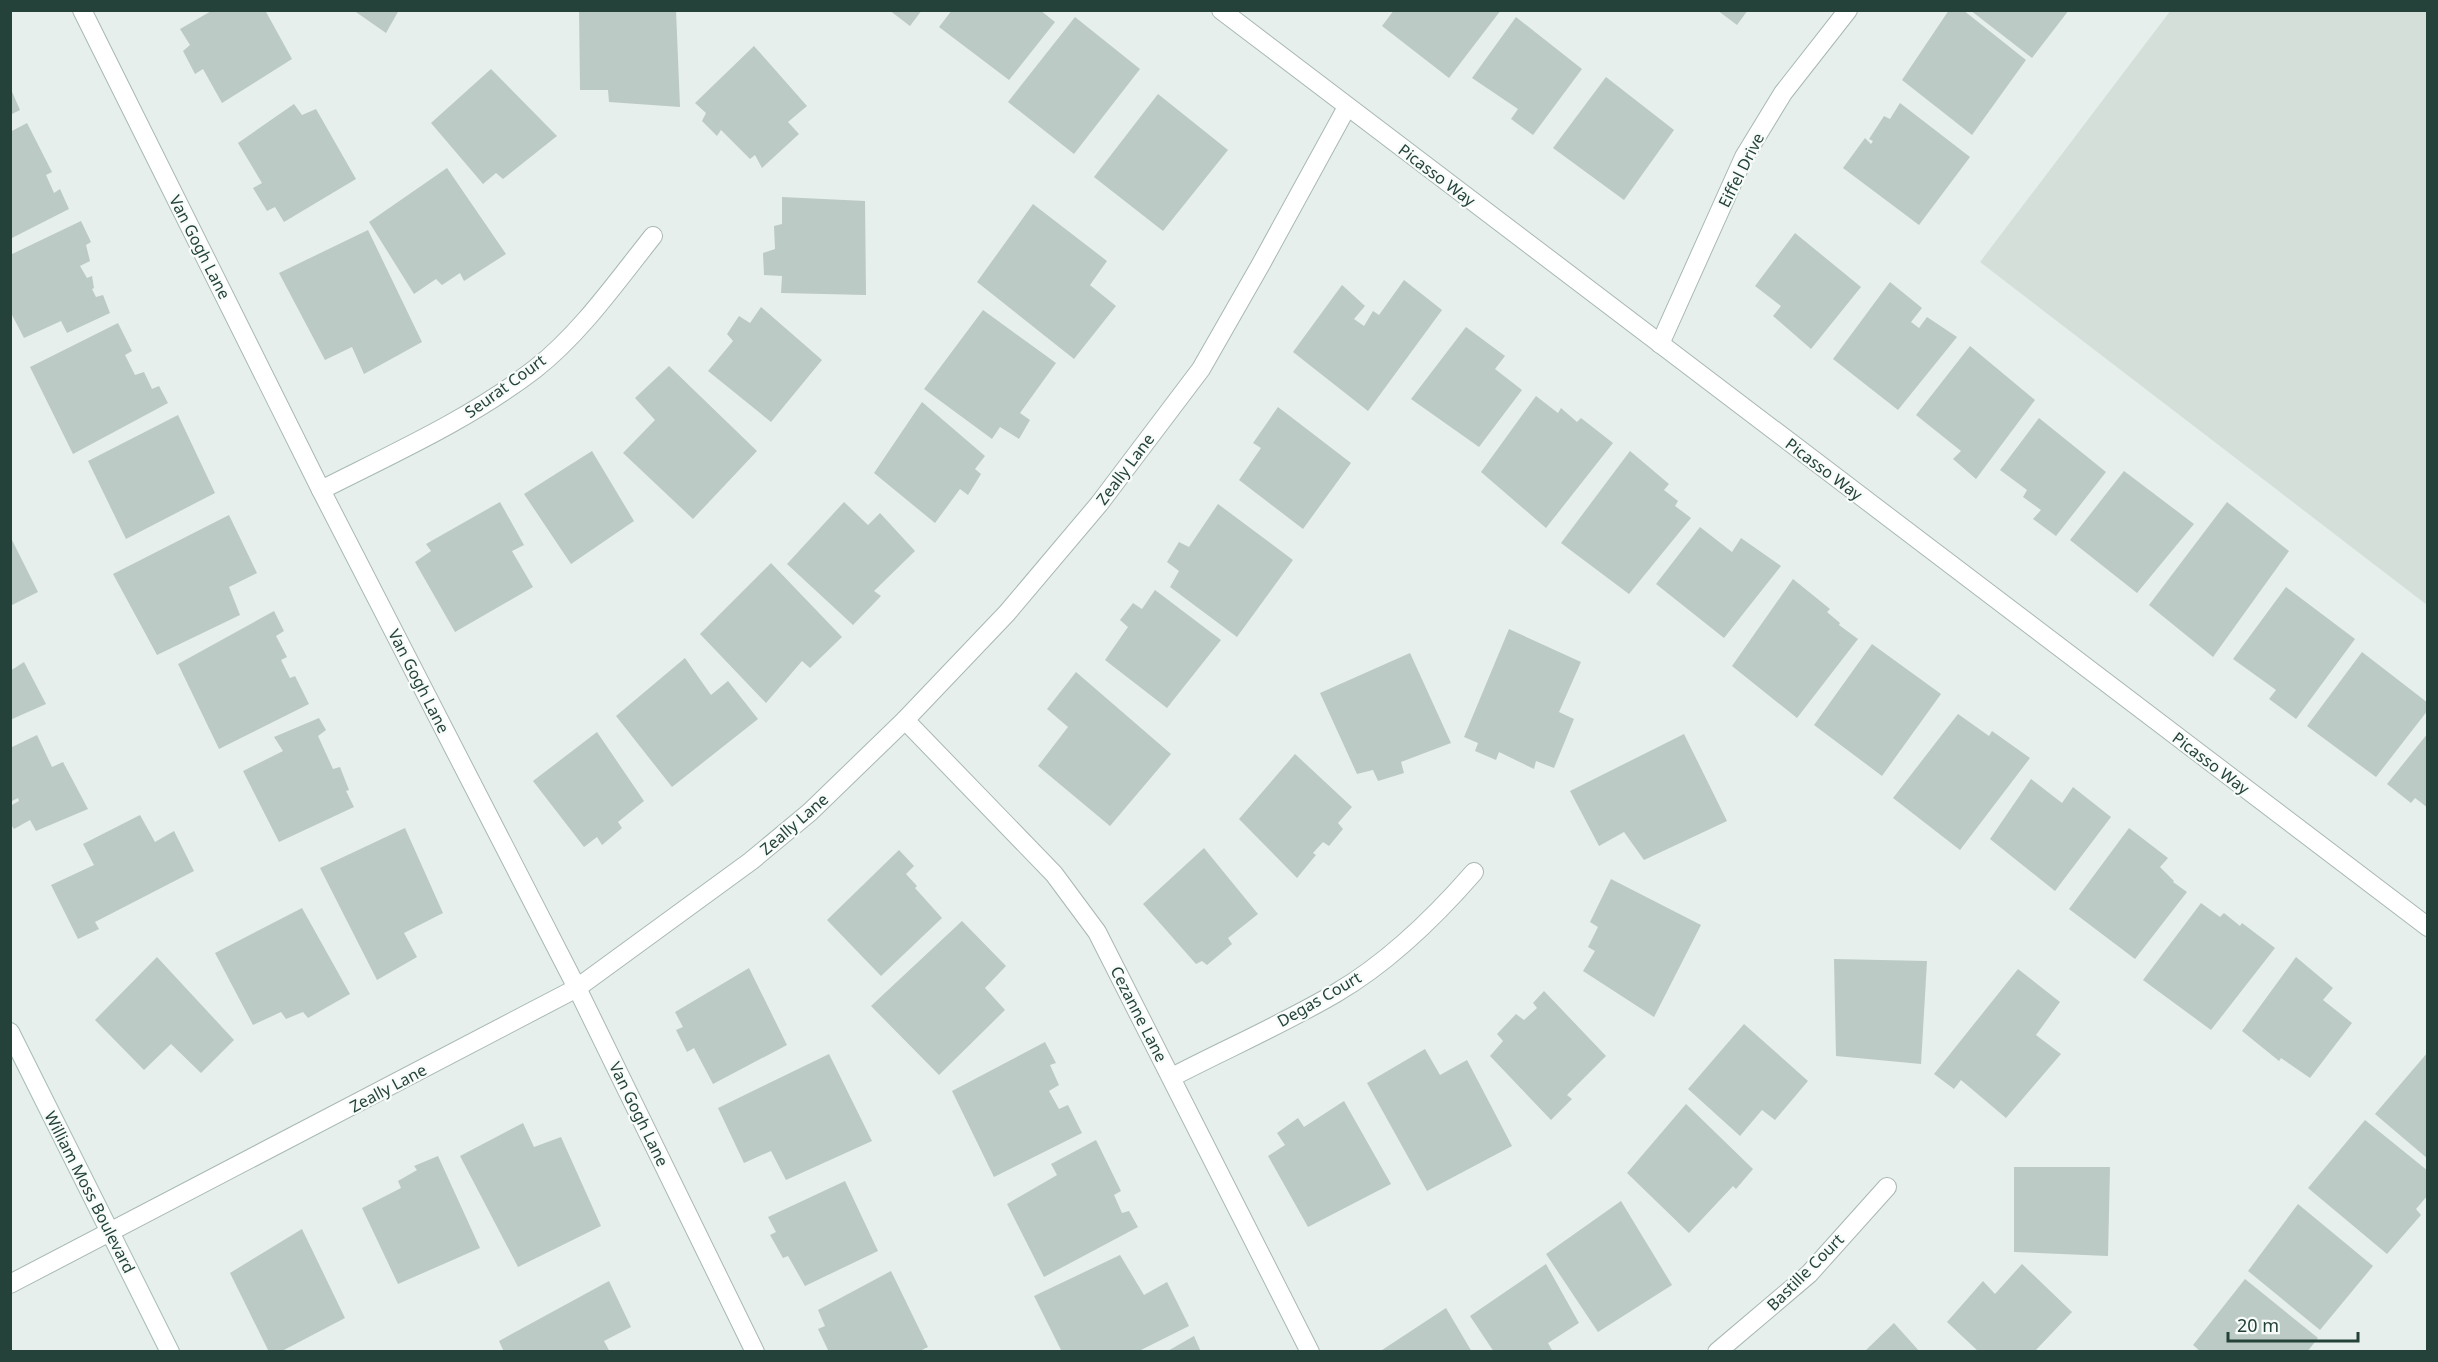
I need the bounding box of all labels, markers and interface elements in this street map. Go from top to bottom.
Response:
street label: Eiffel Drive [1713,129,1769,211]
street label: Picasso Way [1394,139,1481,212]
street label: Van Gogh Lane [164,191,236,303]
street label: Seurat Court [460,349,550,423]
street label: Zeally Lane [1091,429,1159,509]
street label: Picasso Way [1781,433,1868,506]
street label: Van Gogh Lane [383,625,455,737]
street label: Picasso Way [2168,727,2255,800]
street label: Zeally Lane [755,788,833,860]
street label: Cezanne Lane [1105,962,1173,1066]
street label: Degas Court [1273,966,1365,1032]
street label: Van Gogh Lane [604,1058,674,1170]
street label: Zeally Lane [346,1059,430,1117]
street label: William Moss Boulevard [40,1107,140,1277]
street label: Bastille Court [1762,1229,1848,1315]
scale bar [2228,1305,2358,1343]
text: 20 m [2237,1313,2279,1337]

